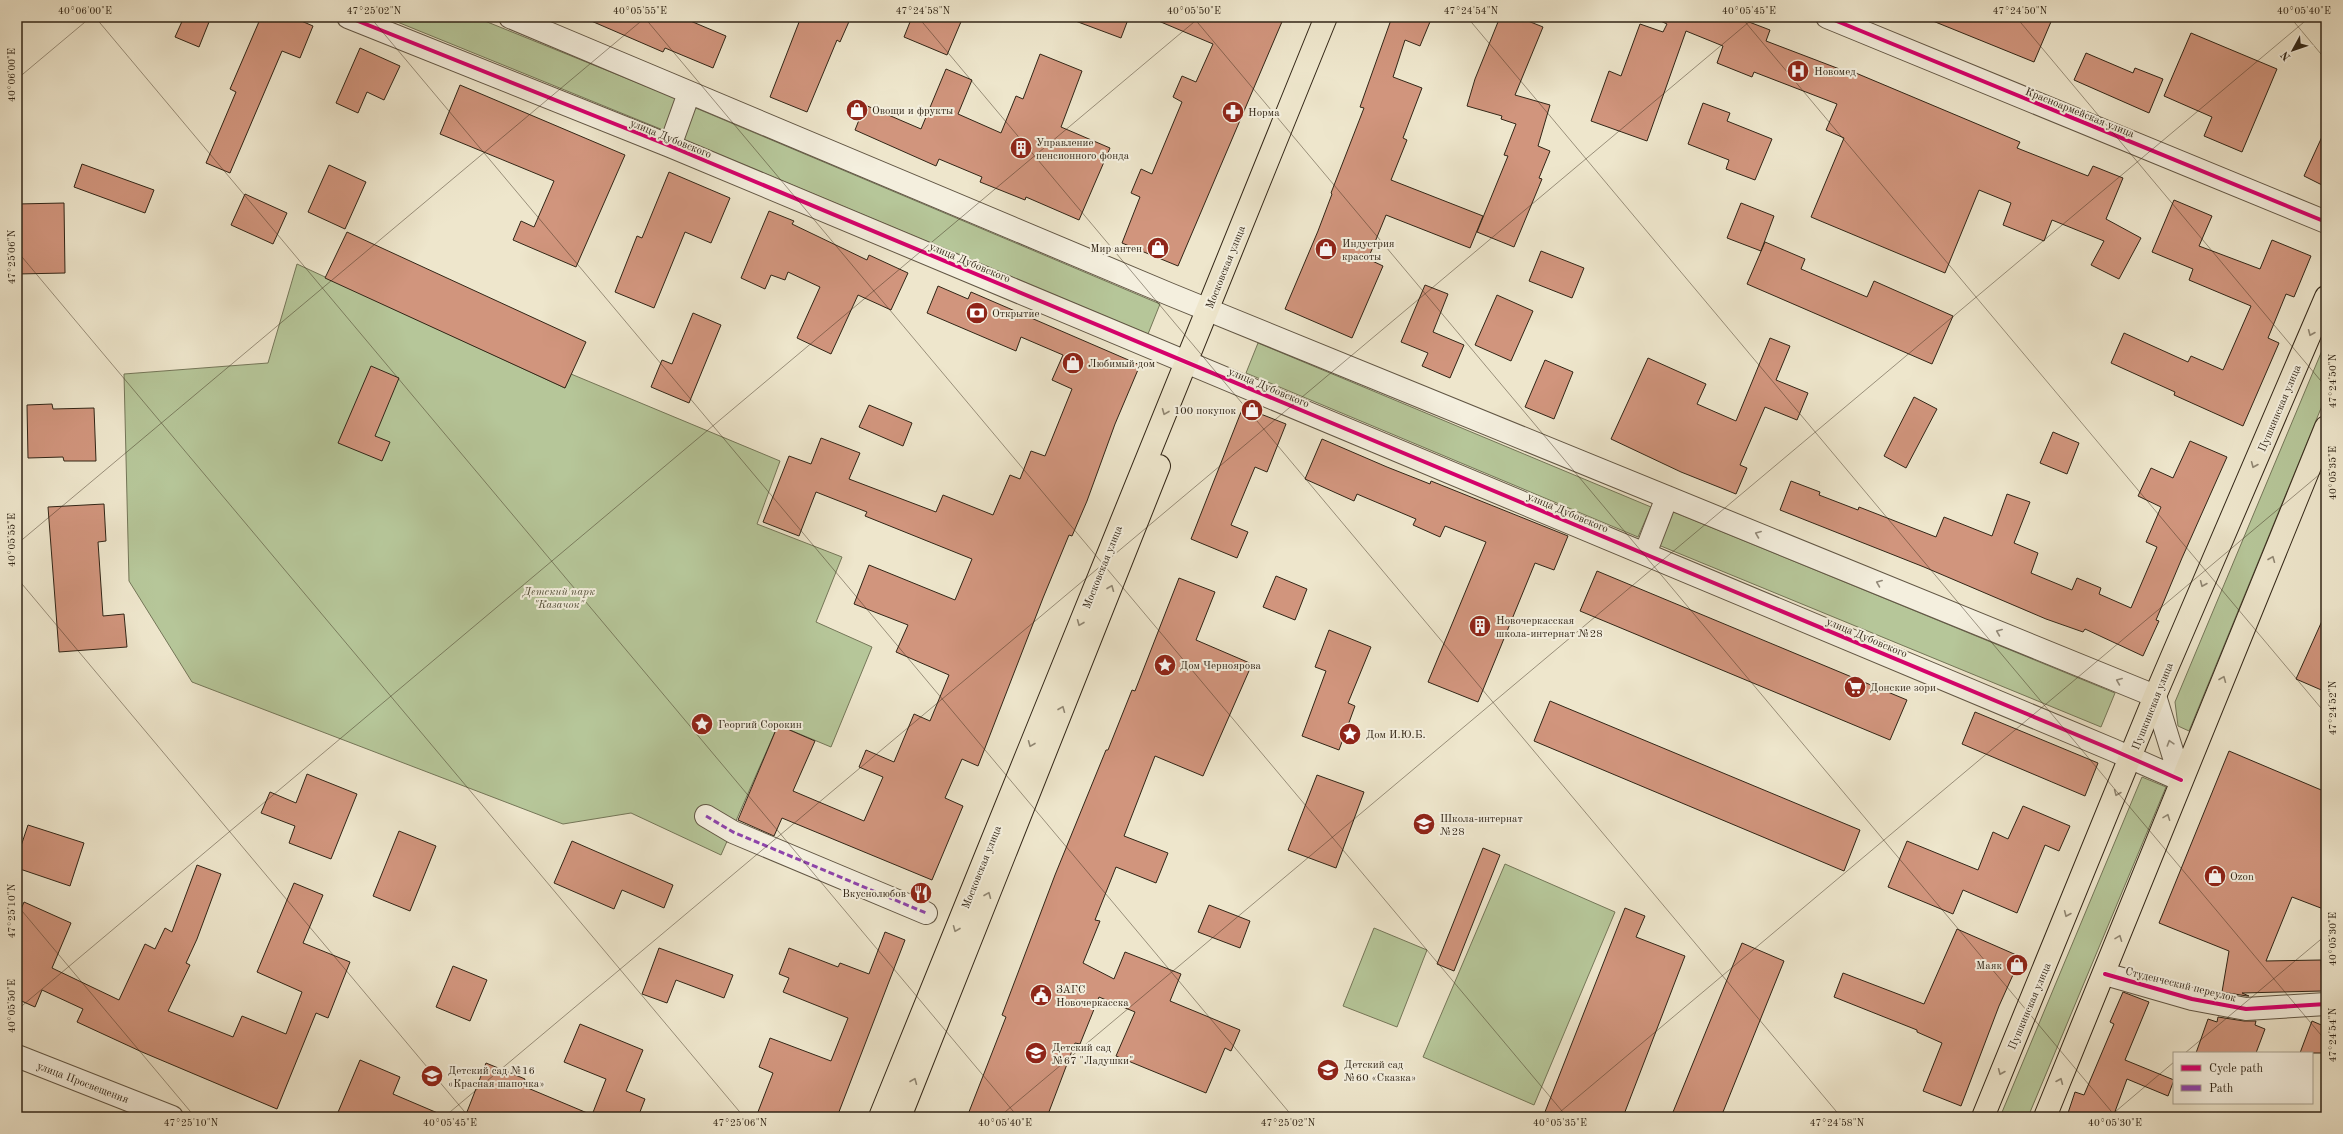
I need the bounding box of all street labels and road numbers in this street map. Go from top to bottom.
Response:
street label: Красноармейская улица [2023,86,2136,141]
street label: улица Дубовского [628,118,713,161]
street label: Московская улица [1205,224,1248,311]
street label: улица Дубовского [927,241,1012,285]
street label: Пушкинская улица [2257,363,2304,454]
street label: улица Дубовского [1226,366,1311,410]
street label: улица Дубовского [1525,491,1610,535]
street label: Московская улица [1082,524,1125,611]
street label: улица Дубовского [1824,616,1909,660]
street label: Пушкинская улица [2131,661,2176,752]
street label: Московская улица [961,824,1004,911]
street label: Пушкинская улица [2007,961,2054,1052]
street label: Студенческий переулок [2124,966,2238,1005]
street label: улица Просвещения [35,1061,130,1106]

